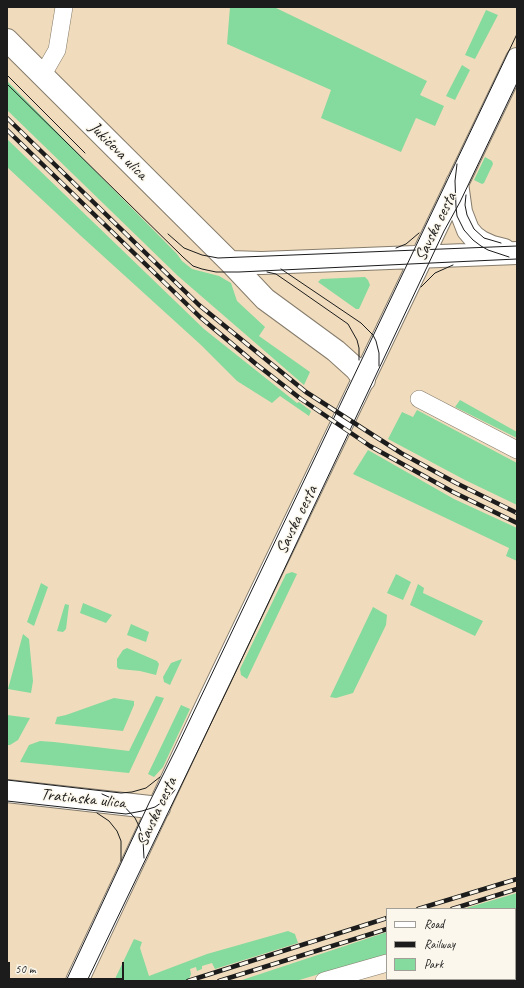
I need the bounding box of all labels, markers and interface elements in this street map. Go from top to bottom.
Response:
street label: Jukićeva ulica [85,118,151,184]
street label: Savska cesta [411,189,461,265]
street label: Savska cesta [272,482,322,558]
street label: Savska cesta [132,774,182,850]
street label: Tratinska ulica [40,784,126,814]
legend [386,908,516,980]
text: Road [424,916,444,932]
text: Railway [424,936,455,952]
scale bar [10,954,126,980]
text: Park [424,956,443,972]
text: 50 m [15,961,35,977]

